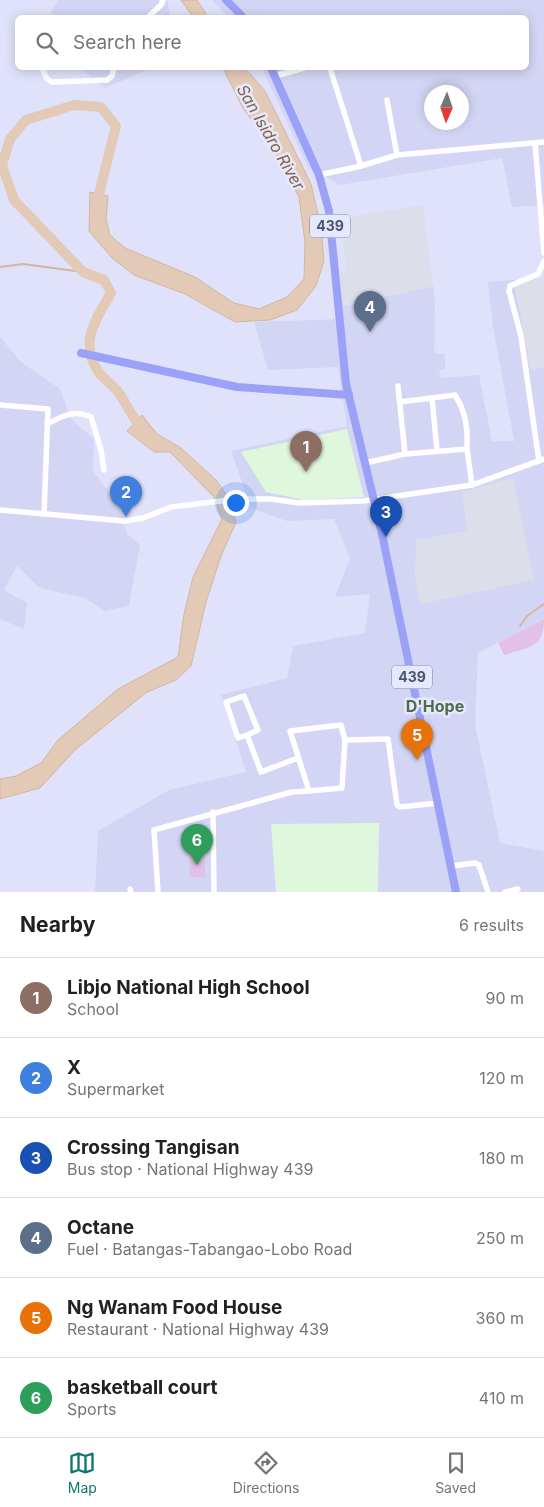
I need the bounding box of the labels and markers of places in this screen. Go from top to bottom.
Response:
pin: 4 [354,291,386,332]
pin: 1 [290,431,322,472]
pin: 2 [110,476,142,517]
pin: 3 [370,496,402,537]
pin: 5 [401,719,433,760]
pin: 6 [181,824,213,865]

